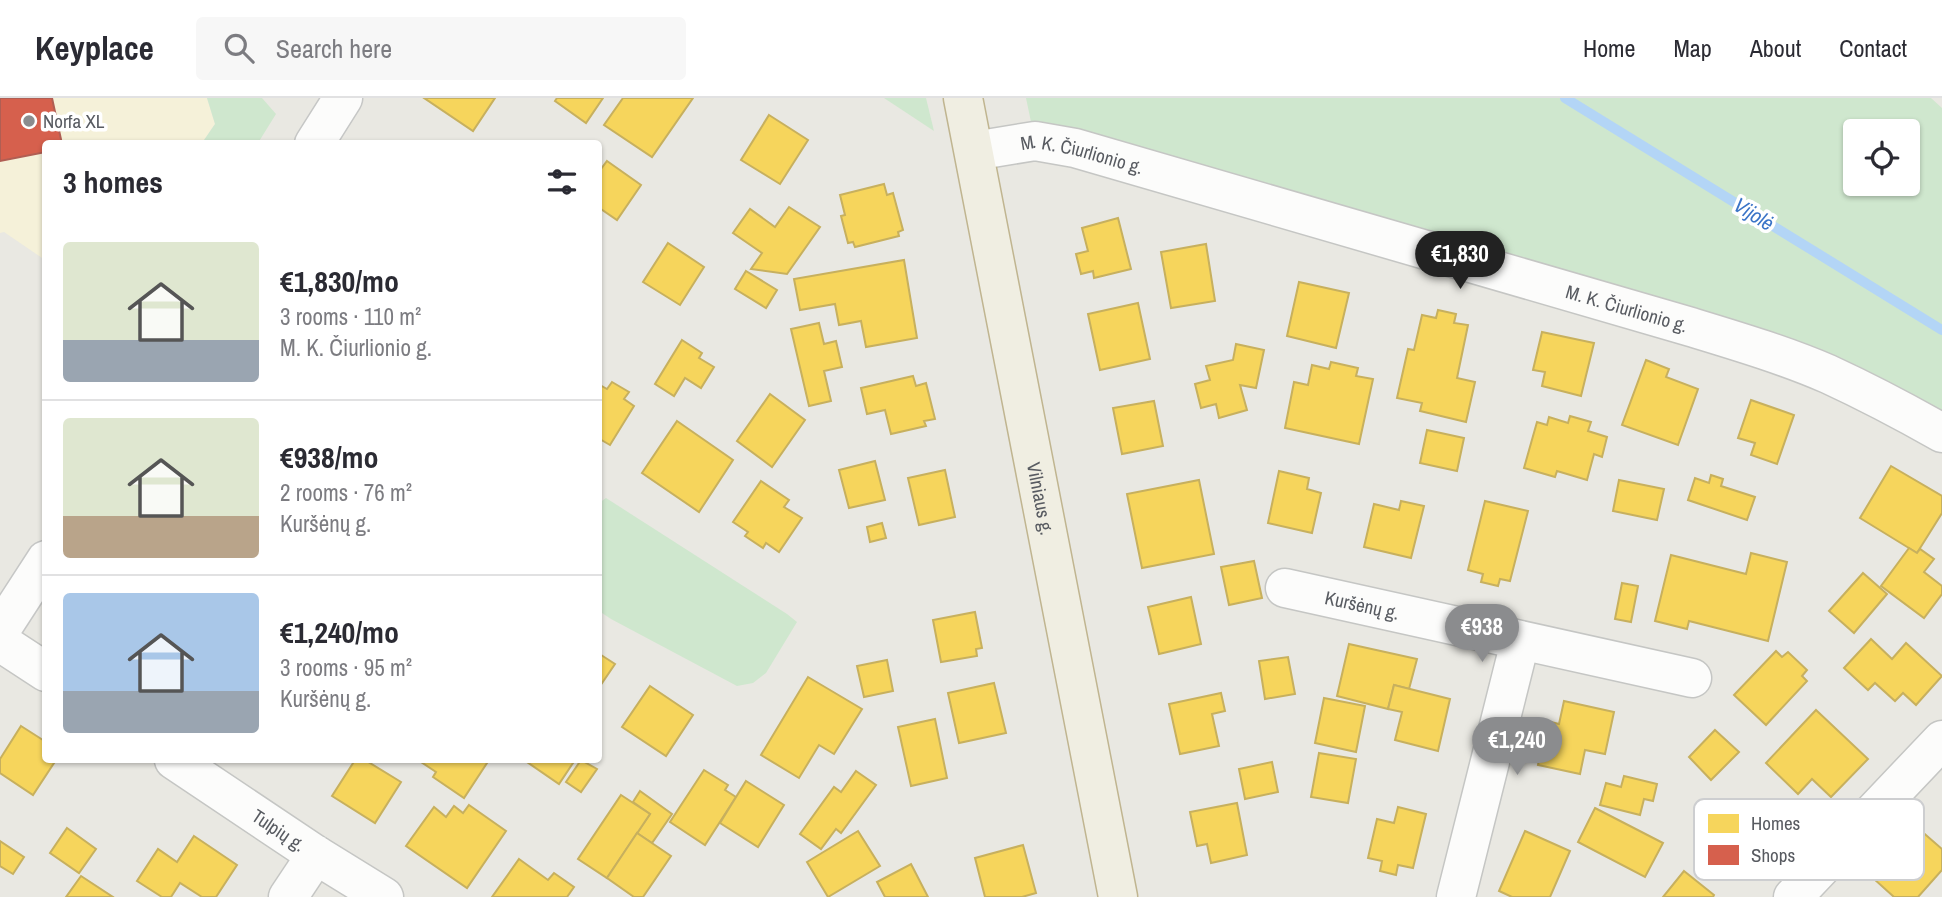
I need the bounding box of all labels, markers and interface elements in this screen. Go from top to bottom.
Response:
search box [196,17,686,80]
text: Keyplace [35,26,154,70]
icon: search [220,29,258,67]
text: Search here [276,31,392,66]
text: Home [1583,32,1635,64]
text: Map [1673,32,1712,64]
text: About [1750,32,1801,64]
text: Contact [1839,32,1907,64]
place label: Norfa XL [43,108,105,134]
marker: Norfa XL [21,113,37,129]
map controls [1843,119,1920,196]
button: locate [1843,119,1920,196]
street label: M. K. Čiurlionio g. [1018,128,1146,180]
text: 3 homes [63,162,163,202]
icon: filters [543,163,581,201]
water label: Vijolė [1728,190,1780,238]
pin: €1,830 [1403,232,1517,291]
text: €1,830 [1431,238,1489,269]
text: €1,830/mo [280,261,399,301]
icon: home [119,270,203,354]
street label: M. K. Čiurlionio g. [1563,278,1691,338]
text: 3 rooms · 110 m² [280,301,421,332]
text: M. K. Čiurlionio g. [280,332,432,363]
text: €938/mo [280,437,378,477]
icon: home [119,446,203,530]
street label: Vilniaus g. [1021,460,1060,537]
text: 2 rooms · 76 m² [280,477,412,508]
text: Kuršėnų g. [280,508,371,539]
street label: Kuršėnų g. [1323,584,1402,626]
pin: €938 [1441,604,1523,664]
text: €938 [1461,611,1503,642]
text: €1,240/mo [280,612,399,652]
icon: home [119,621,203,705]
text: 3 rooms · 95 m² [280,652,412,683]
text: Kuršėnų g. [280,683,371,714]
pin: €1,240 [1460,718,1574,777]
text: €1,240 [1488,724,1546,755]
legend [1694,799,1924,880]
street label: Tulpių g. [247,803,311,857]
text: Homes [1751,810,1801,836]
text: Shops [1751,842,1795,868]

